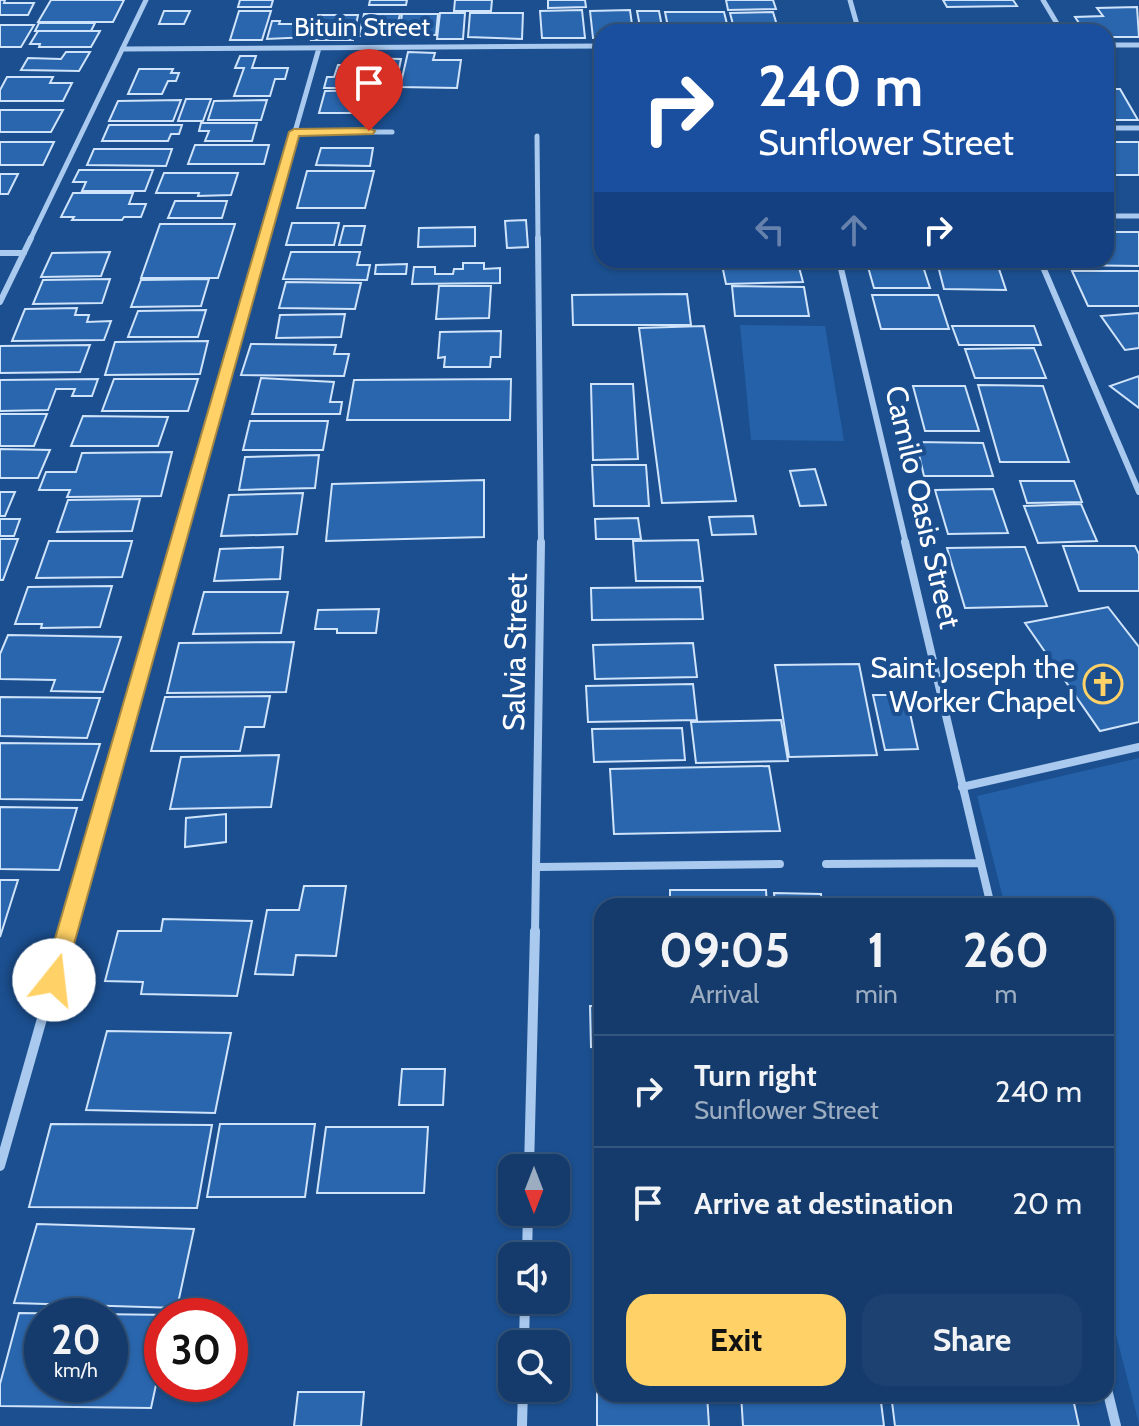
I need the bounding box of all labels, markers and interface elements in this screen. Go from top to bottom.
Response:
street label: Bituin Street [294,11,430,43]
pin [335,49,403,131]
text: 240 m [758,52,923,120]
icon: right [626,56,730,160]
icon: arrive [347,61,391,105]
text: Sunflower Street [758,120,1014,164]
icon: left [748,208,792,252]
icon: ahead [832,208,876,252]
icon: right [916,208,960,252]
street label: Camilo Oasis Street [877,382,969,632]
street label: Salvia Street [495,573,535,731]
place label: Saint Joseph the Worker Chapel [870,649,1075,720]
church icon: Saint Joseph the Worker Chapel [1082,663,1124,705]
text: 09:05 [659,921,790,979]
text: 1 [868,921,885,979]
text: 260 [963,921,1049,979]
position arrow [12.0,938,96.0,1022]
text: Arrival [690,978,759,1010]
text: min [855,978,898,1010]
text: m [995,978,1017,1010]
text: Turn right [694,1057,817,1094]
icon: right [626,1069,670,1113]
text: 240 m [995,1073,1082,1110]
text: Sunflower Street [694,1094,879,1126]
north arrow [498,1154,570,1226]
map controls [498,1154,570,1402]
icon: arrive [626,1181,670,1225]
text: Arrive at destination [694,1185,954,1222]
text: 20 m [1012,1185,1082,1222]
button: sound [498,1242,570,1314]
button: Exit [626,1294,846,1386]
button: Share [862,1294,1082,1386]
speed limit sign: 30 [144,1298,248,1402]
text: 20 [51,1315,101,1364]
button: search [498,1330,570,1402]
text: km/h [54,1358,98,1382]

